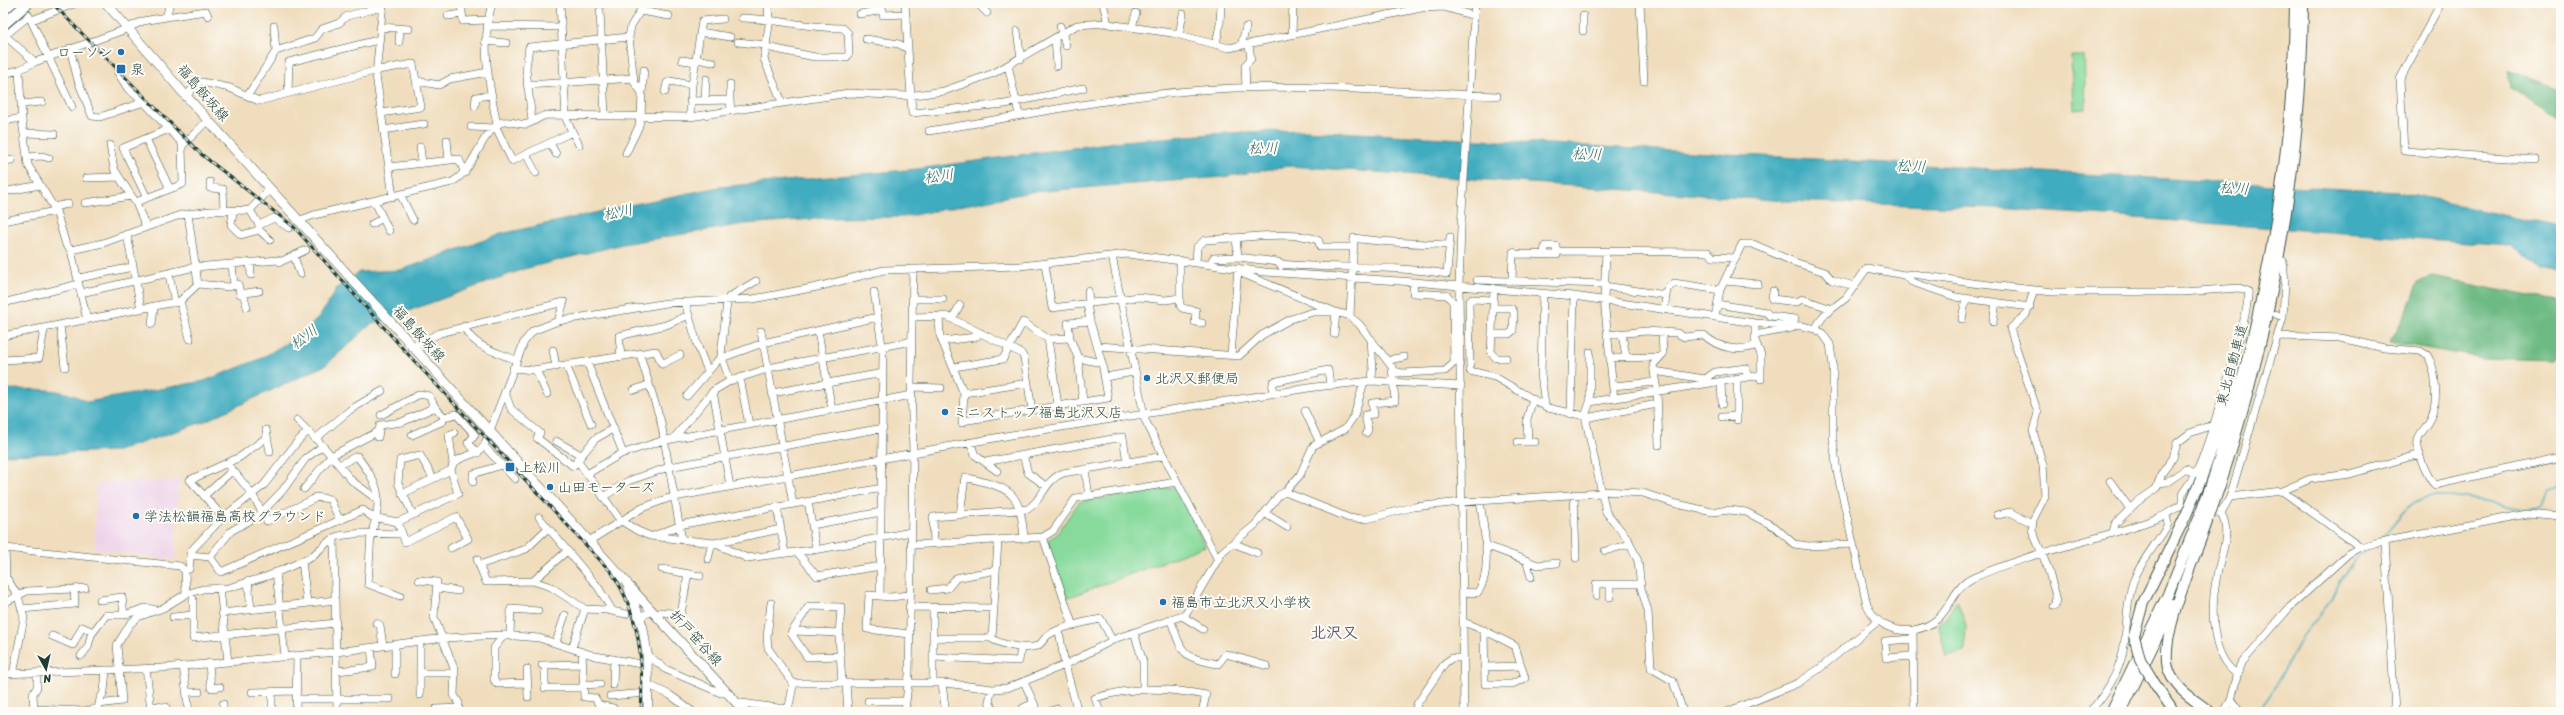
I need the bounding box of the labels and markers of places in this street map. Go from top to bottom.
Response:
place label: ローソン [57,40,113,65]
marker: ローソン [116,47,126,57]
place label: 泉 [130,57,144,82]
marker: 泉 [115,63,127,75]
place label: 北沢又郵便局 [1155,366,1239,391]
marker: 北沢又郵便局 [1142,373,1152,383]
place label: ミニストップ福島北沢又店 [953,400,1122,425]
marker: ミニストップ福島北沢又店 [940,407,950,417]
place label: 上松川 [519,455,561,480]
marker: 上松川 [504,461,516,473]
place label: 山田モーターズ [558,475,655,500]
marker: 山田モーターズ [545,482,555,492]
place label: 学法松韻福島高校グラウンド [144,504,326,529]
marker: 学法松韻福島高校グラウンド [131,511,141,521]
place label: 福島市立北沢又小学校 [1171,590,1311,615]
marker: 福島市立北沢又小学校 [1158,597,1168,607]

